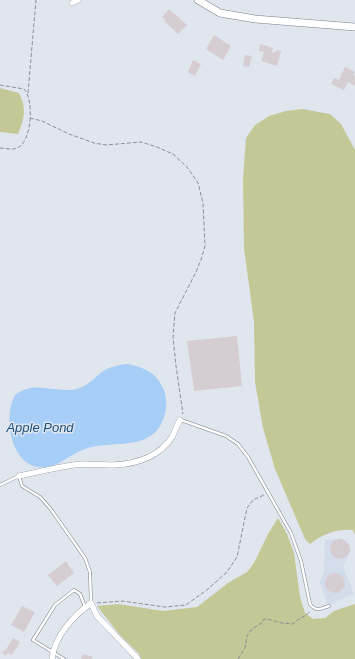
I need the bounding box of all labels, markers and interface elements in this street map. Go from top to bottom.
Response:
water label: Apple Pond [5,420,74,435]

